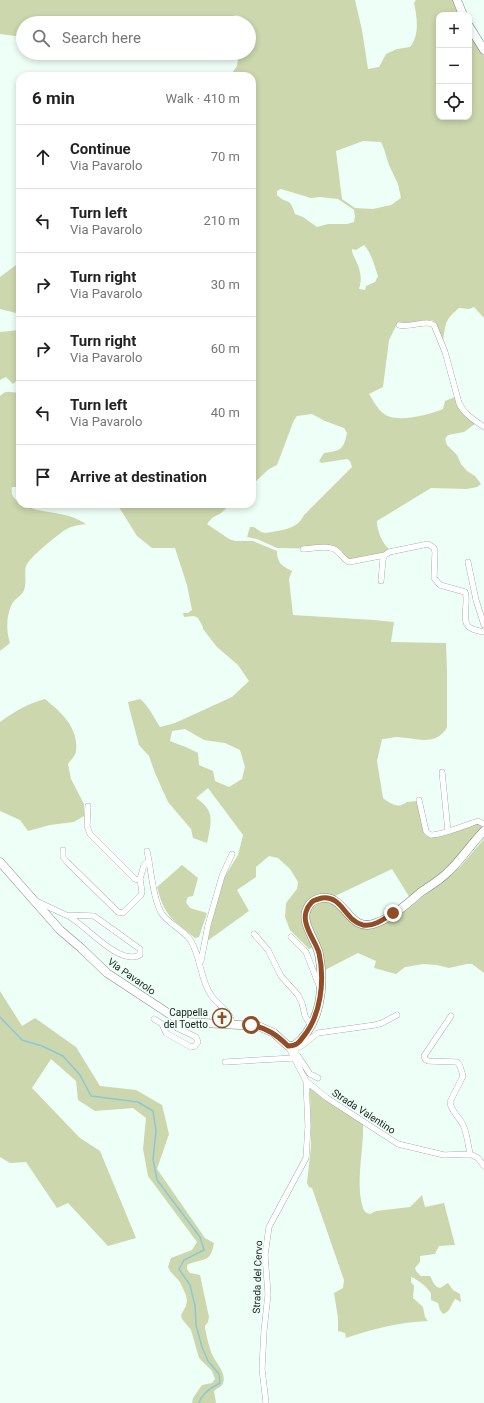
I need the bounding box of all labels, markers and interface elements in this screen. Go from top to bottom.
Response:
map controls [436,12,472,120]
button: + [436,12,472,48]
search box [16,16,256,60]
icon: search [30,27,52,49]
text: Search here [62,29,141,47]
button: − [436,48,472,84]
button: locate [436,84,472,120]
text: 6 min [32,88,75,108]
text: Walk · 410 m [165,91,240,106]
text: Continue [70,140,131,158]
icon: ahead [32,146,54,168]
text: 70 m [211,149,240,164]
text: Via Pavarolo [70,158,142,173]
text: Turn left [70,204,127,222]
icon: left [32,210,54,232]
text: 210 m [203,213,240,228]
text: Via Pavarolo [70,222,142,237]
text: Turn right [70,268,136,286]
icon: right [32,274,54,296]
text: 30 m [211,277,240,292]
text: Via Pavarolo [70,286,142,301]
text: Turn right [70,332,136,350]
icon: right [32,338,54,360]
text: 60 m [211,341,240,356]
text: Via Pavarolo [70,350,142,365]
text: Turn left [70,396,127,414]
icon: left [32,402,54,424]
text: 40 m [211,405,240,420]
text: Via Pavarolo [70,414,142,429]
icon: arrive [32,466,54,488]
text: Arrive at destination [70,468,207,486]
route end [384,904,402,922]
street label: Via Pavarolo [106,956,158,997]
place label: Cappella del Toetto [164,1007,208,1030]
church icon: Cappella del Toetto [211,1007,233,1029]
route start [242,1016,260,1034]
street label: Strada Valentino [330,1087,398,1136]
street label: Strada del Cervo [251,1240,264,1314]

